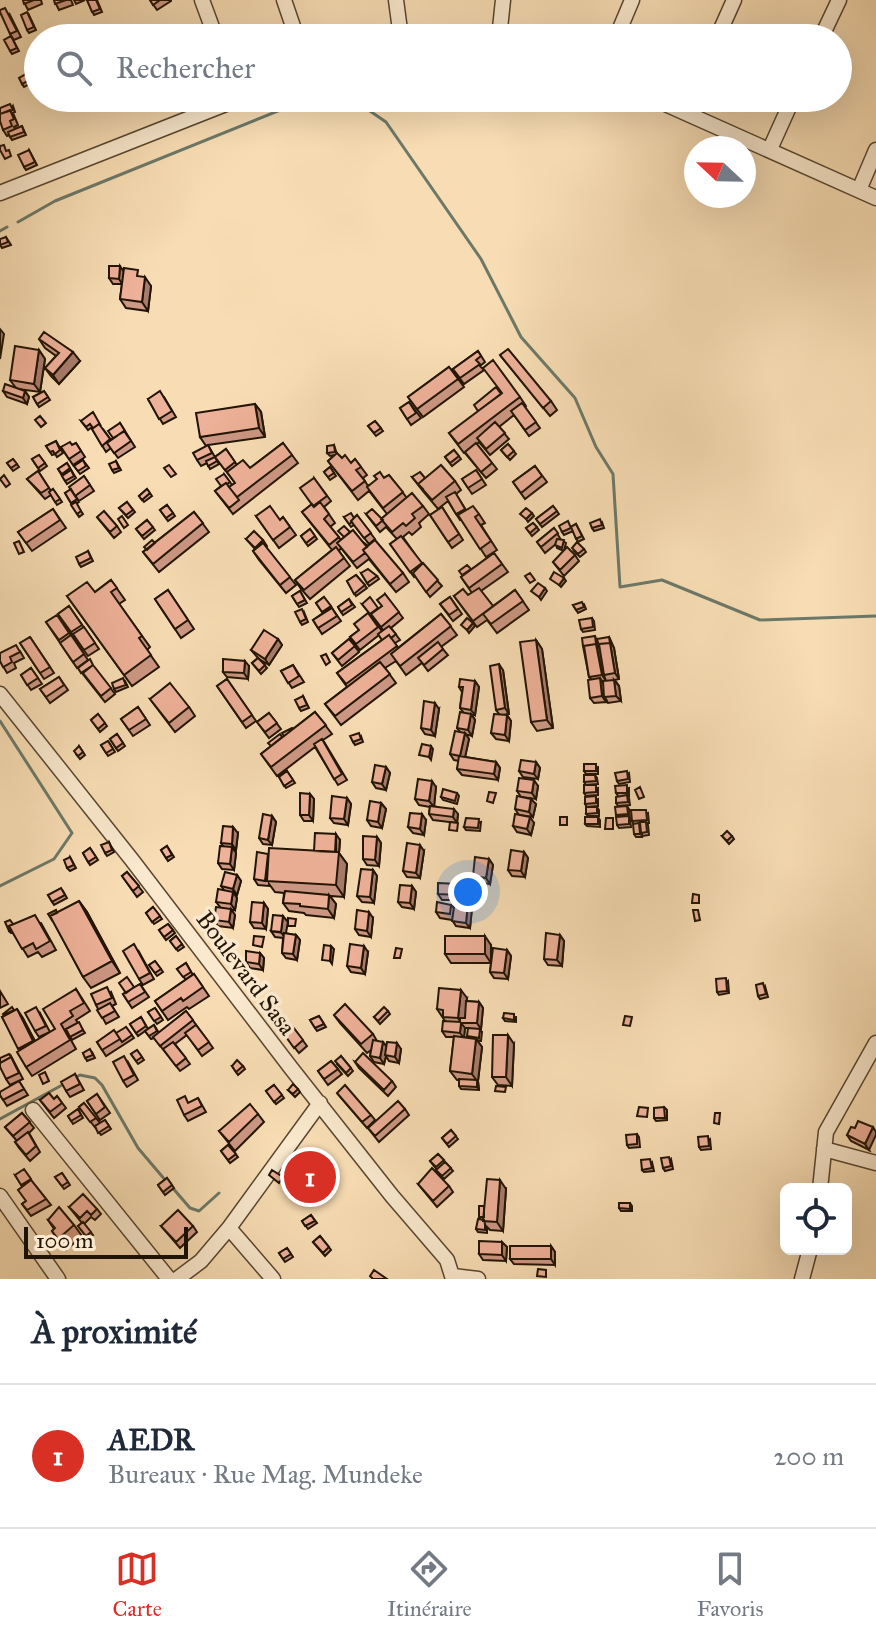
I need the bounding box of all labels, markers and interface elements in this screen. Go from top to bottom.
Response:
search box [24,24,852,112]
icon: search [52,46,96,90]
text: Rechercher [116,50,255,86]
north arrow [684,136,756,208]
your location [448,872,488,912]
street label: Boulevard Sasa [190,905,303,1042]
pin: 1 [284,1147,336,1207]
map controls [780,1183,852,1255]
button: locate [780,1183,852,1255]
scale bar [24,1223,188,1259]
text: 100 m [36,1227,93,1254]
text: À proximité [32,1311,197,1352]
text: AEDR [108,1422,194,1458]
text: 1 [53,1440,63,1472]
text: 200 m [773,1440,844,1472]
text: Bureaux · Rue Mag. Mundeke [108,1458,423,1490]
tab: Carte [112,1547,162,1622]
tab: Itinéraire [387,1547,472,1622]
tab: Favoris [697,1547,764,1622]

